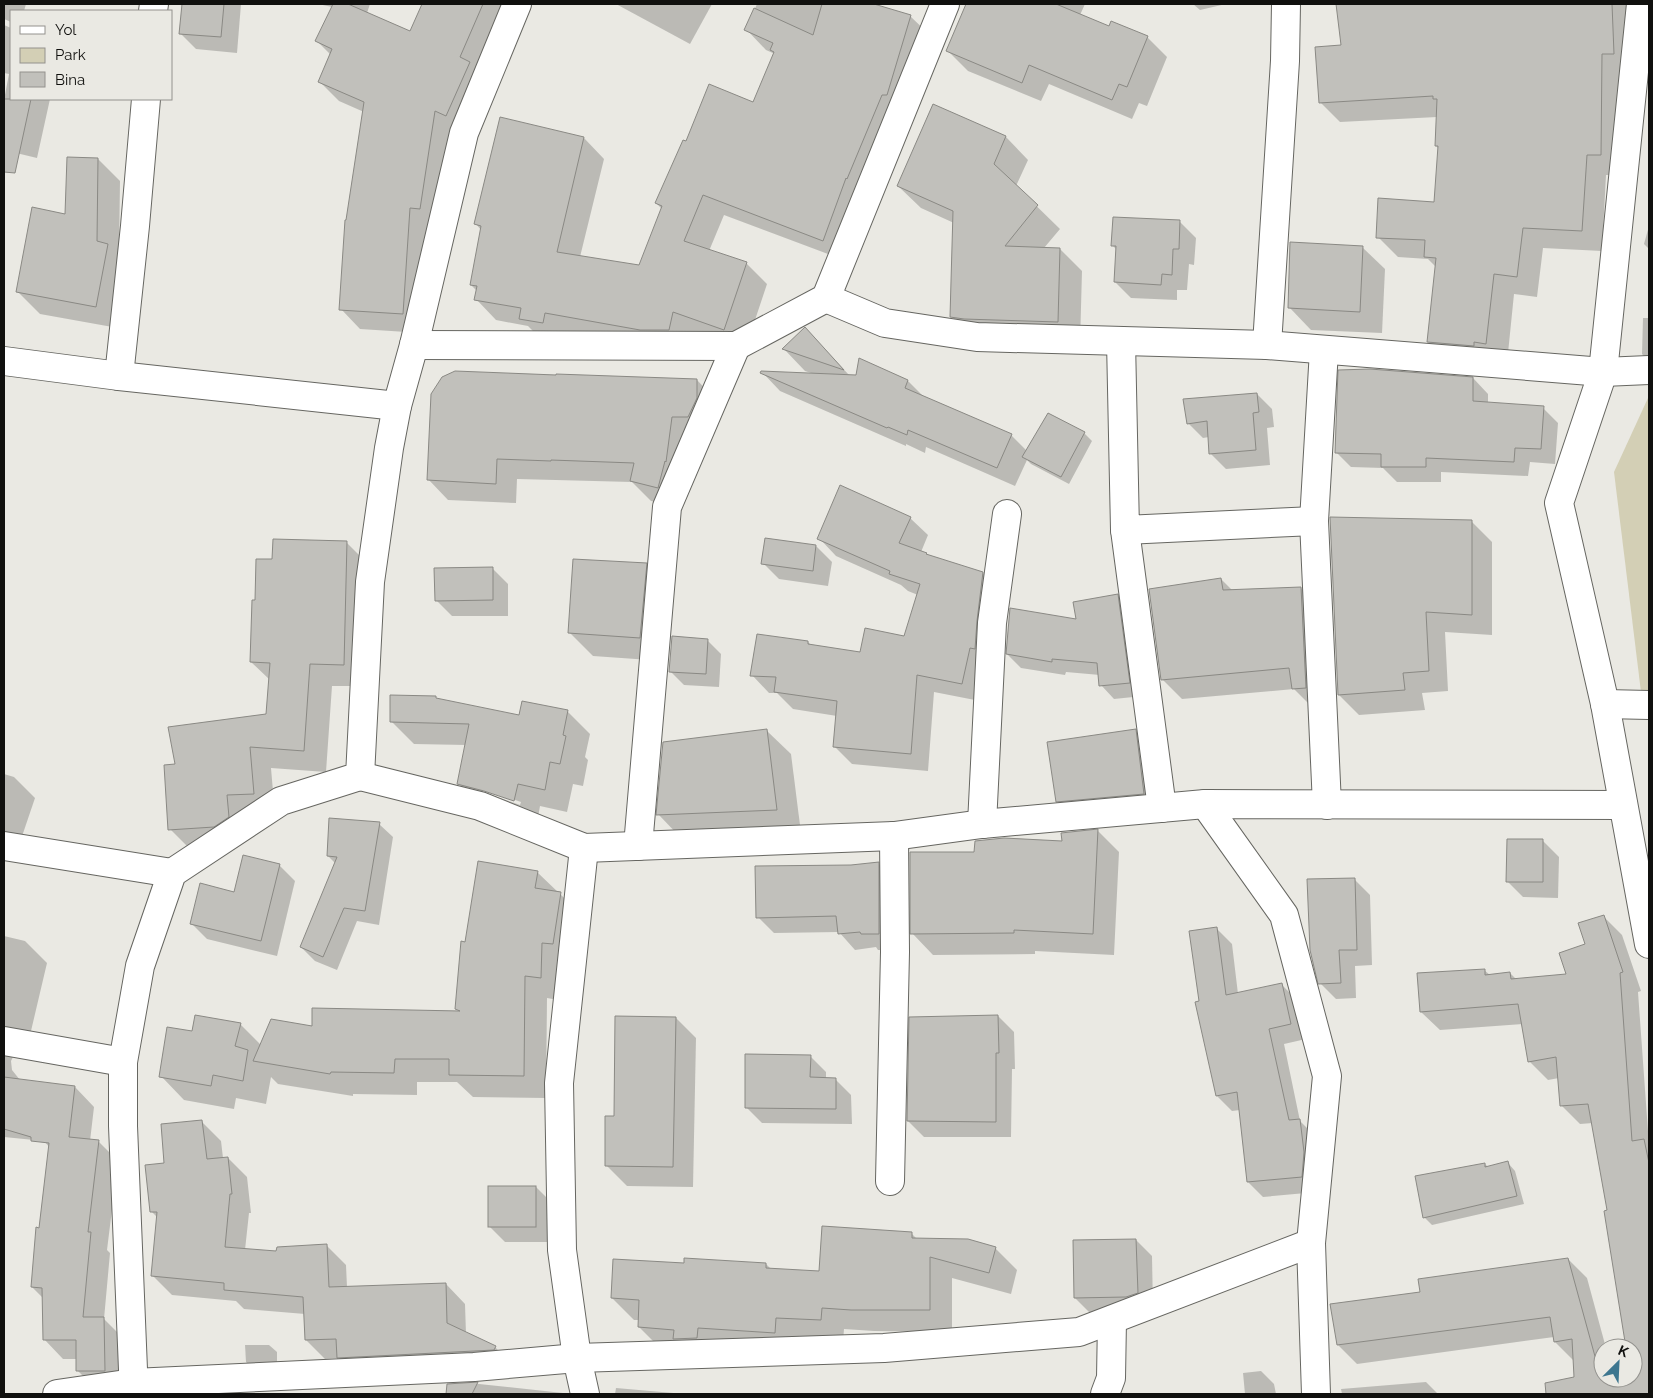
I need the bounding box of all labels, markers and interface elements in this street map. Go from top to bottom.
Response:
legend [10,10,172,100]
text: Yol [55,21,77,39]
text: Park [55,46,86,64]
text: Bina [55,71,85,89]
north arrow [1593,1338,1643,1388]
text: K [1616,1342,1631,1361]

